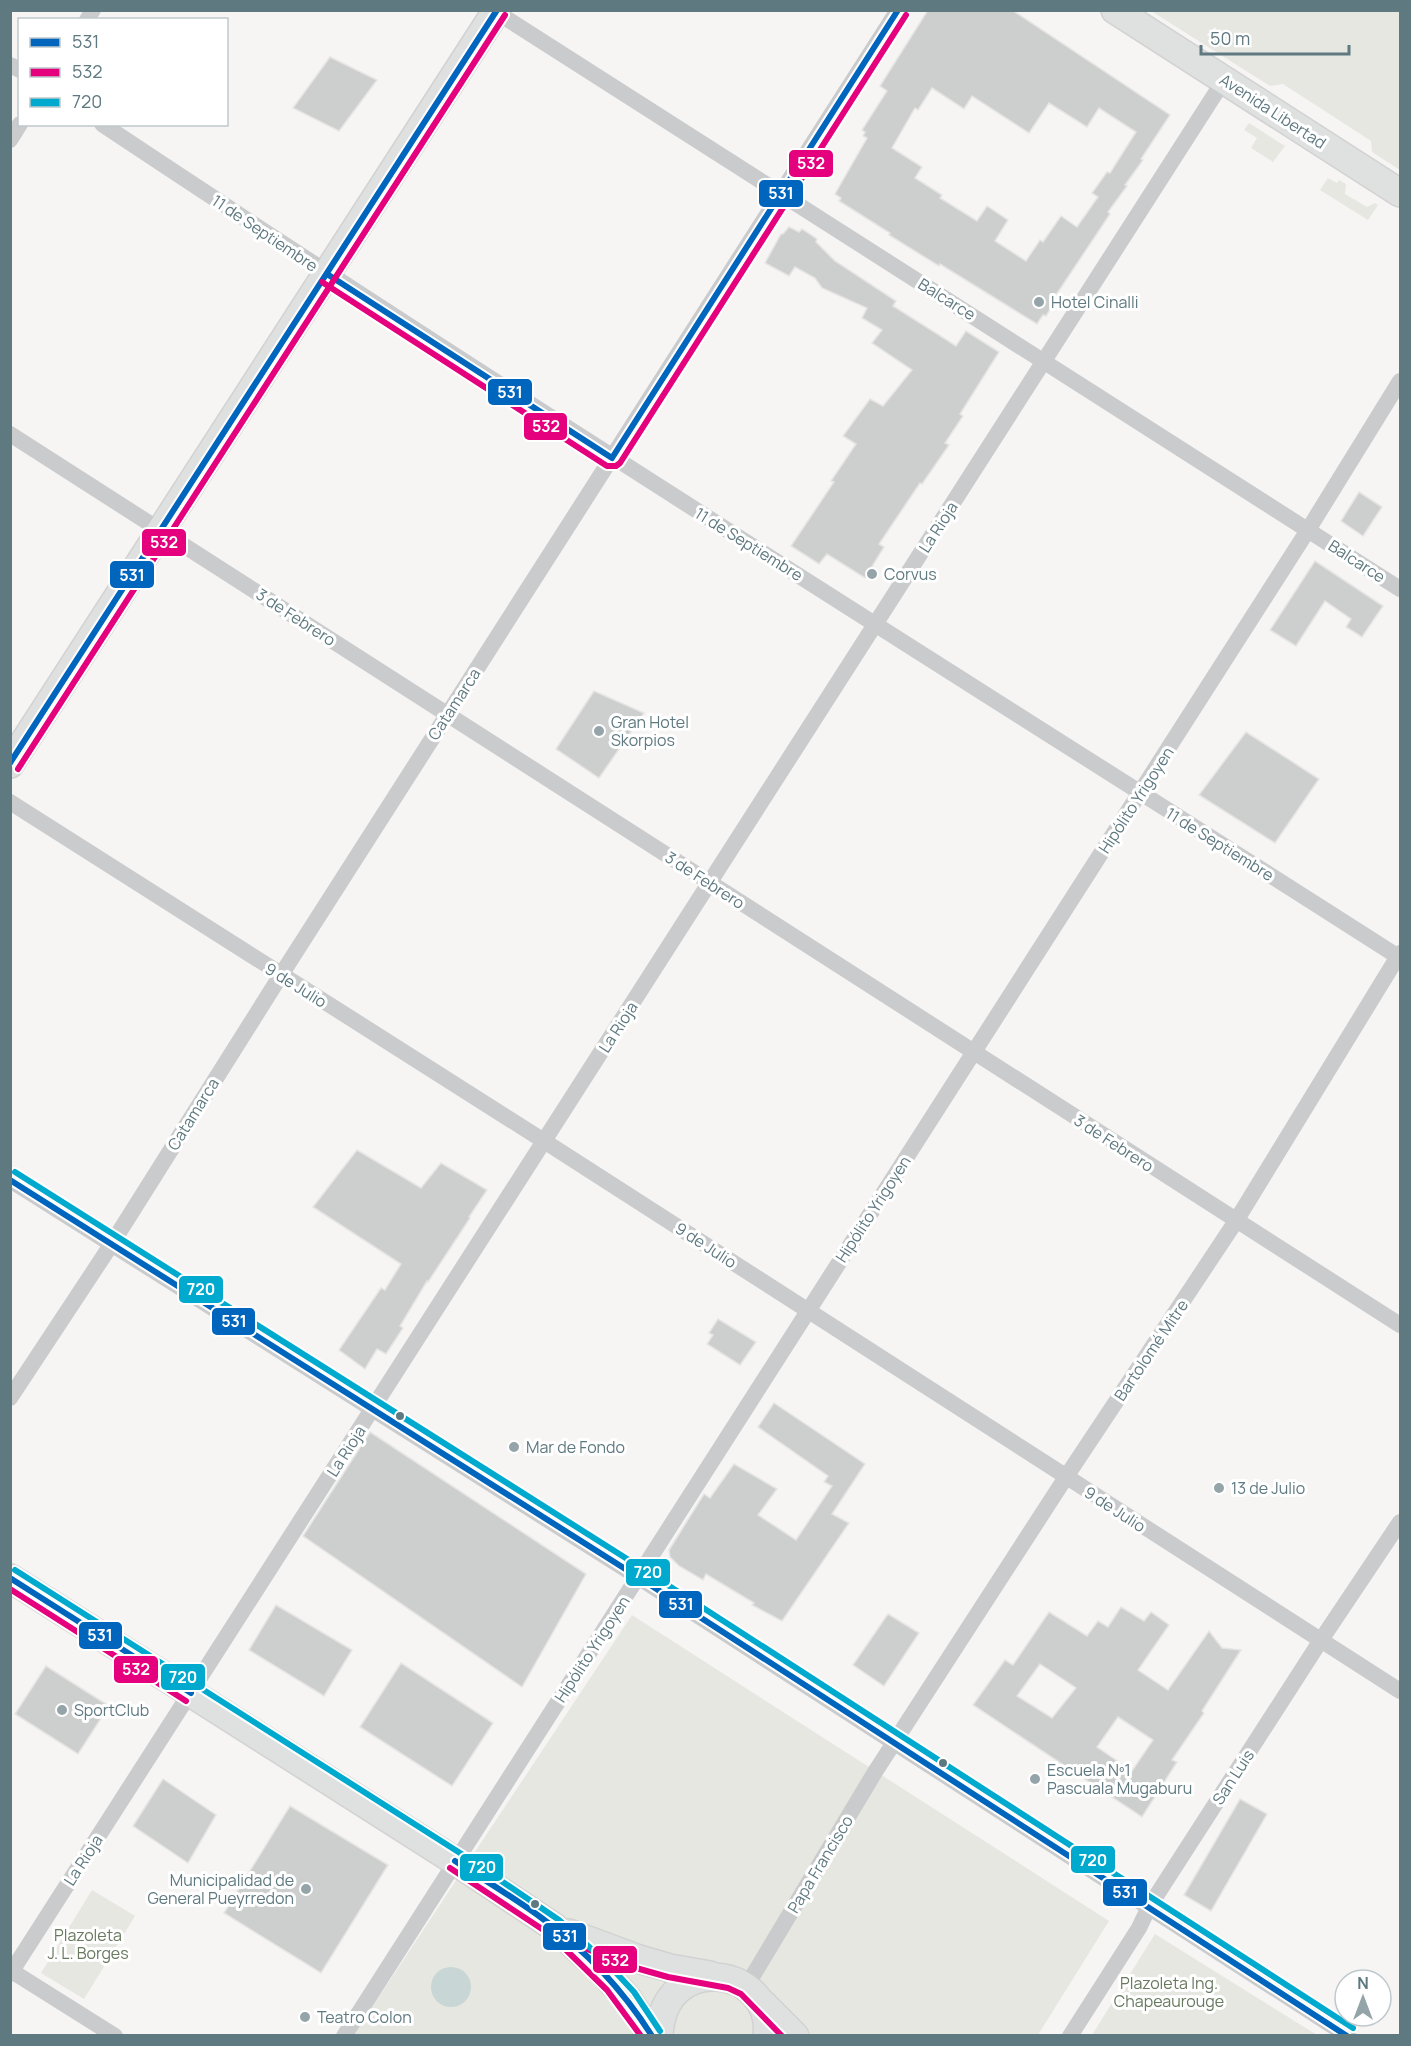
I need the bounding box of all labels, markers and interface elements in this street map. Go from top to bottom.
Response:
legend [18,18,228,126]
scale bar [1201,18,1350,56]
text: 50 m [1210,26,1250,50]
text: 531 [72,29,99,53]
text: 532 [72,59,103,83]
street label: Avenida Libertad [1216,68,1330,154]
text: 720 [72,89,102,113]
line badge: 532 [788,149,834,178]
text: 532 [797,152,825,174]
line badge: 531 [758,179,804,208]
text: 531 [768,182,794,204]
street label: 11 de Septiembre [208,189,322,277]
street label: Balcarce [914,273,980,325]
place label: Hotel Cinalli [1051,291,1139,313]
marker: Hotel Cinalli [1032,295,1046,309]
line badge: 531 [487,378,533,406]
text: 531 [497,381,523,403]
line badge: 532 [523,412,568,441]
text: 532 [532,415,560,437]
street label: La Rioja [913,497,963,557]
street label: 11 de Septiembre [691,502,807,586]
line badge: 532 [141,528,187,557]
text: 532 [150,531,178,553]
street label: Balcarce [1324,534,1390,588]
line badge: 531 [109,560,155,589]
place label: Corvus [884,563,937,585]
text: 531 [119,564,145,586]
marker: Corvus [865,567,879,581]
street label: 3 de Febrero [252,583,340,651]
street label: Catamarca [423,664,485,744]
place label: Gran Hotel Skorpios [611,711,689,751]
marker: Gran Hotel Skorpios [592,724,606,738]
street label: Hipólito Yrigoyen [1093,742,1179,858]
street label: 11 de Septiembre [1162,802,1278,886]
street label: 3 de Febrero [661,846,749,914]
street label: 9 de Julio [261,957,331,1013]
street label: La Rioja [593,997,643,1057]
street label: Catamarca [162,1074,224,1154]
street label: 3 de Febrero [1070,1109,1158,1177]
street label: Hipólito Yrigoyen [830,1151,916,1267]
street label: 9 de Julio [671,1217,741,1273]
line badge: 720 [178,1275,224,1304]
text: 720 [187,1278,215,1300]
street label: Bartolomé Mitre [1109,1295,1193,1405]
line badge: 531 [211,1307,256,1336]
text: 531 [221,1310,247,1332]
unlabelled marker [394,1410,406,1422]
street label: La Rioja [321,1421,371,1481]
place label: Mar de Fondo [526,1436,625,1458]
marker: Mar de Fondo [507,1440,521,1454]
place label: 13 de Julio [1231,1477,1305,1499]
street label: 9 de Julio [1080,1481,1150,1537]
marker: 13 de Julio [1212,1481,1226,1495]
line badge: 720 [625,1558,671,1587]
text: 720 [634,1561,662,1583]
line badge: 531 [658,1590,703,1619]
street label: Hipólito Yrigoyen [549,1591,635,1707]
text: 531 [668,1593,694,1615]
line badge: 531 [78,1621,123,1650]
text: 531 [87,1624,113,1646]
line badge: 532 [113,1655,159,1684]
text: 532 [122,1658,150,1680]
line badge: 720 [160,1663,206,1691]
text: 720 [169,1666,197,1688]
place label: SportClub [74,1699,149,1721]
marker: SportClub [55,1703,69,1717]
street label: San Luis [1207,1745,1259,1809]
unlabelled marker [937,1757,949,1769]
place label: Escuela Nº1 Pascuala Mugaburu [1047,1759,1192,1799]
marker: Escuela Nº1 Pascuala Mugaburu [1028,1772,1042,1786]
street label: Papa Francisco [782,1811,858,1917]
street label: La Rioja [58,1830,108,1890]
line badge: 720 [1070,1845,1116,1874]
text: 720 [1079,1849,1107,1871]
line badge: 720 [459,1853,504,1882]
text: 720 [468,1856,496,1878]
place label: Municipalidad de General Pueyrredon [148,1869,294,1909]
line badge: 531 [1102,1878,1148,1907]
text: 531 [1112,1881,1138,1903]
marker: Municipalidad de General Pueyrredon [299,1882,313,1896]
unlabelled marker [529,1898,541,1910]
line badge: 531 [542,1922,587,1951]
park label: Plazoleta J. L. Borges [47,1924,129,1964]
text: 531 [552,1925,578,1947]
line badge: 532 [592,1945,638,1974]
text: 532 [601,1949,629,1971]
north arrow [1333,1968,1393,2028]
park label: Plazoleta Ing. Chapeaurouge [1114,1972,1224,2012]
text: N [1357,1972,1369,1994]
place label: Teatro Colon [317,2006,412,2028]
marker: Teatro Colon [298,2010,312,2024]

